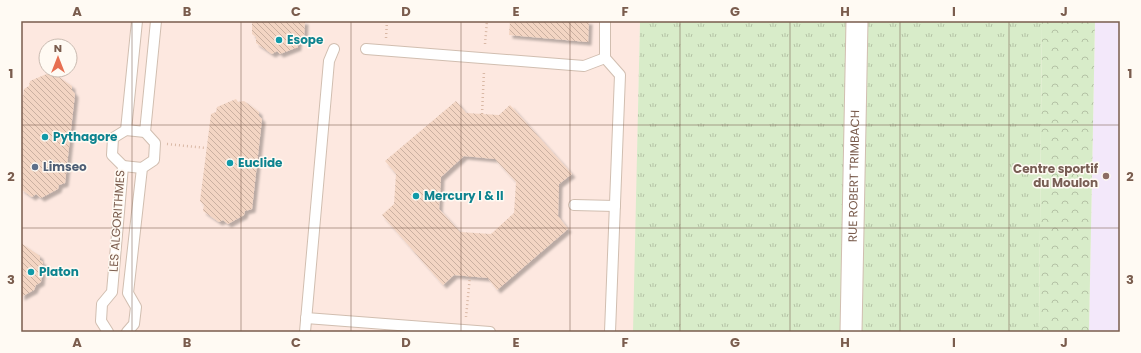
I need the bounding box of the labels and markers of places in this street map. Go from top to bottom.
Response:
place label: Esope [287,31,324,48]
marker: Esope [274,35,284,45]
place label: Pythagore [53,128,118,145]
marker: Pythagore [40,132,50,142]
place label: Euclide [238,154,283,171]
place label: Limseo [43,158,87,175]
marker: Euclide [225,158,235,168]
place label: Centre sportif du Moulon [1013,160,1099,191]
marker: Limseo [30,162,40,172]
marker: Centre sportif du Moulon [1101,171,1111,181]
place label: Mercury I & II [424,187,503,204]
marker: Mercury I & II [411,191,421,201]
place label: Platon [39,263,79,280]
marker: Platon [26,267,36,277]

